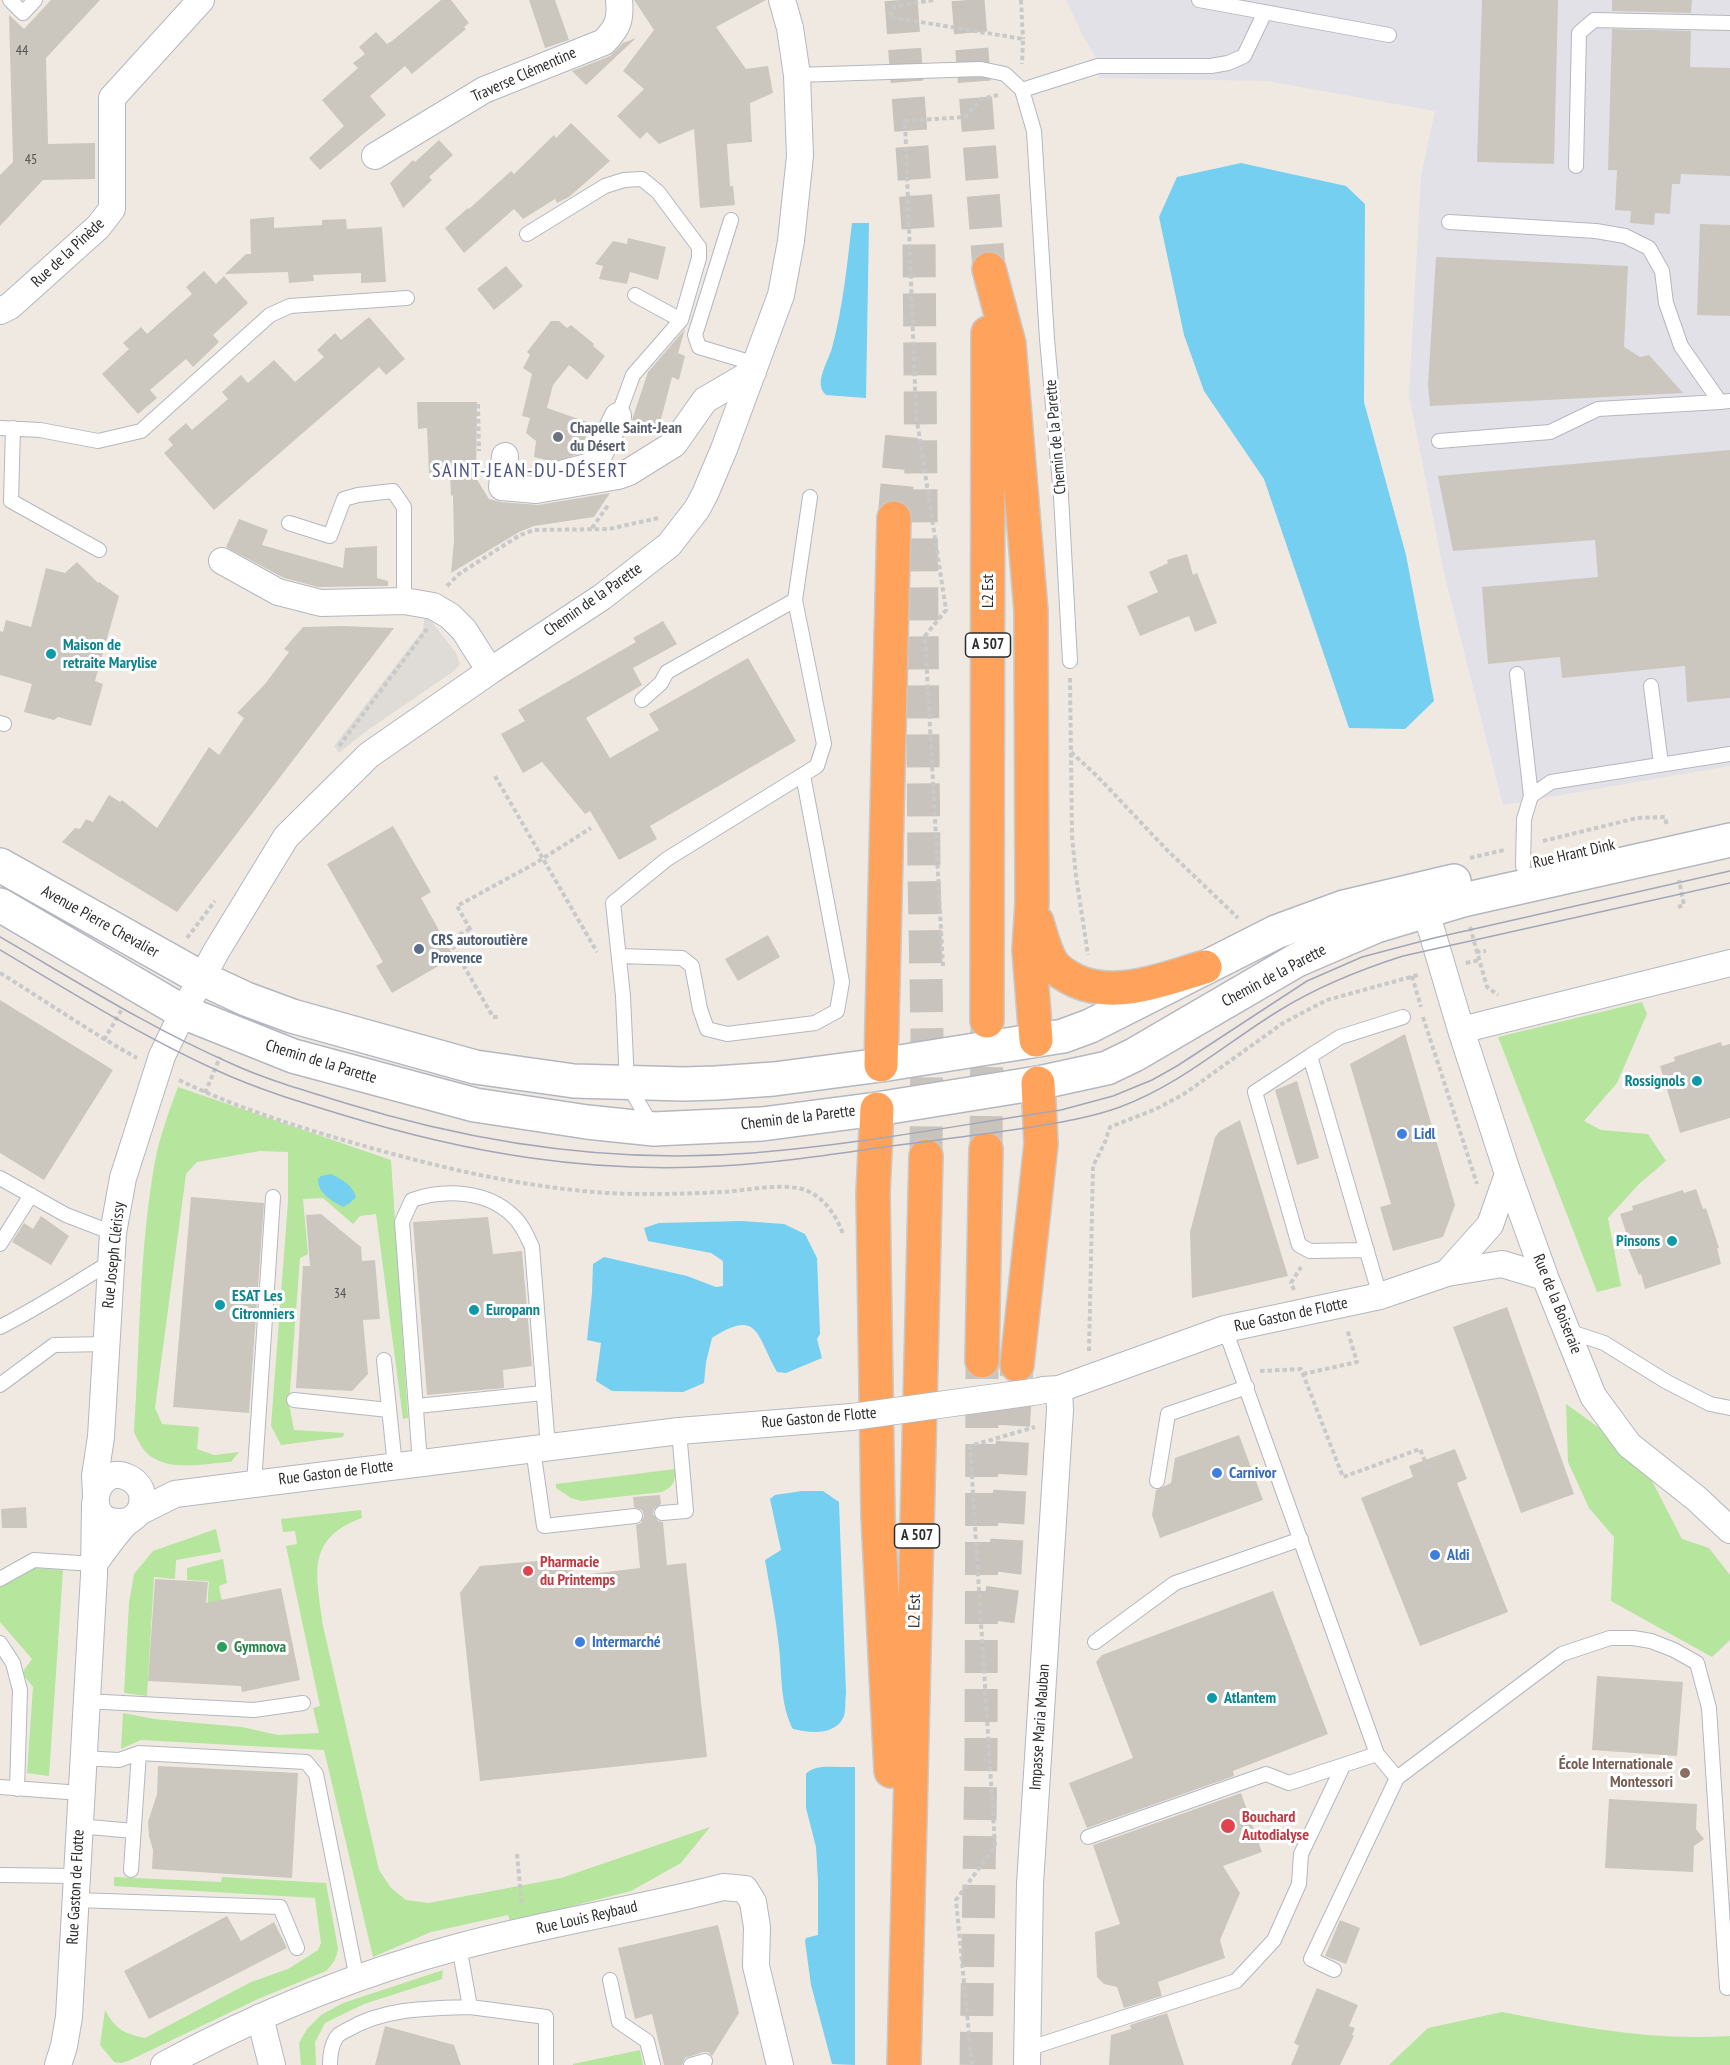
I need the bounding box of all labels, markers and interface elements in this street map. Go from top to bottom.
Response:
house number: 44 [16,43,28,59]
street label: Traverse Clémentine [469,43,579,107]
house number: 45 [25,152,37,168]
street label: Rue de la Pinède [27,214,109,292]
street label: Chemin de la Parette [1041,379,1071,495]
place label: Chapelle Saint-Jean du Désert [570,418,682,456]
marker: Chapelle Saint-Jean du Désert [551,430,565,444]
district label: SAINT-JEAN-DU-DÉSERT [432,459,628,483]
street label: Chemin de la Parette [540,559,646,641]
street label: L2 Est [978,574,998,608]
road number: A 507 [966,633,1010,657]
place label: Maison de retraite Marylise [63,635,157,673]
marker: Maison de retraite Marylise [44,647,58,661]
street label: Rue Hrant Dink [1531,835,1617,873]
street label: Avenue Pierre Chevalier [38,882,162,962]
place label: CRS autoroutière Provence [431,930,528,968]
street label: Chemin de la Parette [1219,940,1329,1012]
marker: CRS autoroutière Provence [412,942,426,956]
street label: Chemin de la Parette [263,1036,379,1088]
place label: Rossignols [1625,1071,1685,1091]
marker: Rossignols [1690,1074,1704,1088]
street label: Chemin de la Parette [740,1101,856,1135]
place label: Lidl [1414,1124,1435,1144]
marker: Lidl [1395,1127,1409,1141]
street label: Rue Joseph Clérissy [99,1201,129,1309]
place label: Pinsons [1616,1231,1660,1251]
marker: Pinsons [1665,1234,1679,1248]
street label: Rue de la Boiseraie [1528,1251,1586,1357]
place label: ESAT Les Citronniers [232,1286,294,1324]
house number: 34 [334,1286,346,1302]
street label: Rue Gaston de Flotte [1233,1294,1349,1336]
marker: ESAT Les Citronniers [213,1298,227,1312]
place label: Europann [486,1300,540,1320]
marker: Europann [467,1303,481,1317]
street label: Rue Gaston de Flotte [761,1403,877,1433]
street label: Rue Gaston de Flotte [278,1456,394,1490]
place label: Carnivor [1229,1463,1276,1483]
marker: Carnivor [1210,1466,1224,1480]
road number: A 507 [894,1524,940,1548]
place label: Aldi [1447,1545,1470,1565]
marker: Aldi [1428,1548,1442,1562]
place label: Pharmacie du Printemps [540,1552,615,1590]
marker: Pharmacie du Printemps [521,1564,535,1578]
street label: L2 Est [905,1594,925,1628]
place label: Intermarché [592,1632,661,1652]
marker: Intermarché [573,1635,587,1649]
place label: Gymnova [234,1637,286,1657]
marker: Gymnova [215,1640,229,1654]
street label: Impasse Maria Mauban [1026,1663,1054,1791]
place label: Atlantem [1224,1688,1276,1708]
marker: Atlantem [1205,1691,1219,1705]
place label: École Internationale Montessori [1559,1754,1673,1792]
marker: École Internationale Montessori [1678,1766,1692,1780]
place label: Bouchard Autodialyse [1242,1807,1309,1845]
marker: Bouchard Autodialyse [1219,1817,1237,1835]
street label: Rue Gaston de Flotte [63,1829,89,1945]
street label: Rue Louis Reybaud [535,1897,639,1939]

